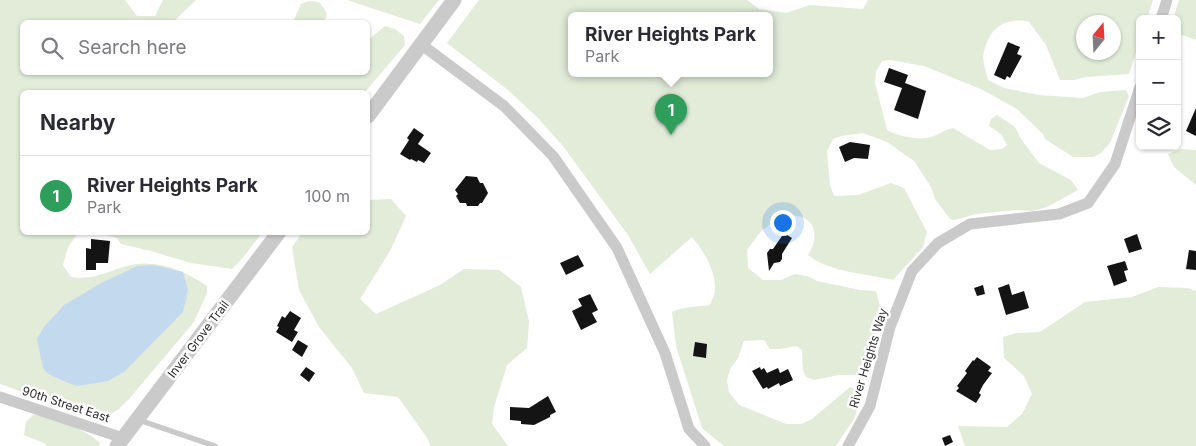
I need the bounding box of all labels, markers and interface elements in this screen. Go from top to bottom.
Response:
popup [568,12,773,77]
north arrow [1076,15,1121,60]
map controls [1136,15,1181,150]
button: + [1136,15,1181,60]
search box [20,20,370,75]
text: River Heights Park [585,23,756,46]
icon: search [38,34,66,62]
text: Search here [78,36,187,59]
text: Park [585,46,619,66]
button: − [1136,60,1181,105]
pin: 1 [655,94,687,135]
button: layers [1136,105,1181,150]
text: Nearby [40,110,115,135]
text: River Heights Park [87,174,258,197]
text: 1 [53,186,59,206]
text: 100 m [305,186,350,206]
text: Park [87,197,121,217]
your location [770,210,796,236]
street label: Inver Grove Trail [164,297,232,381]
street label: River Heights Way [846,306,890,410]
street label: 90th Street East [20,383,112,425]

